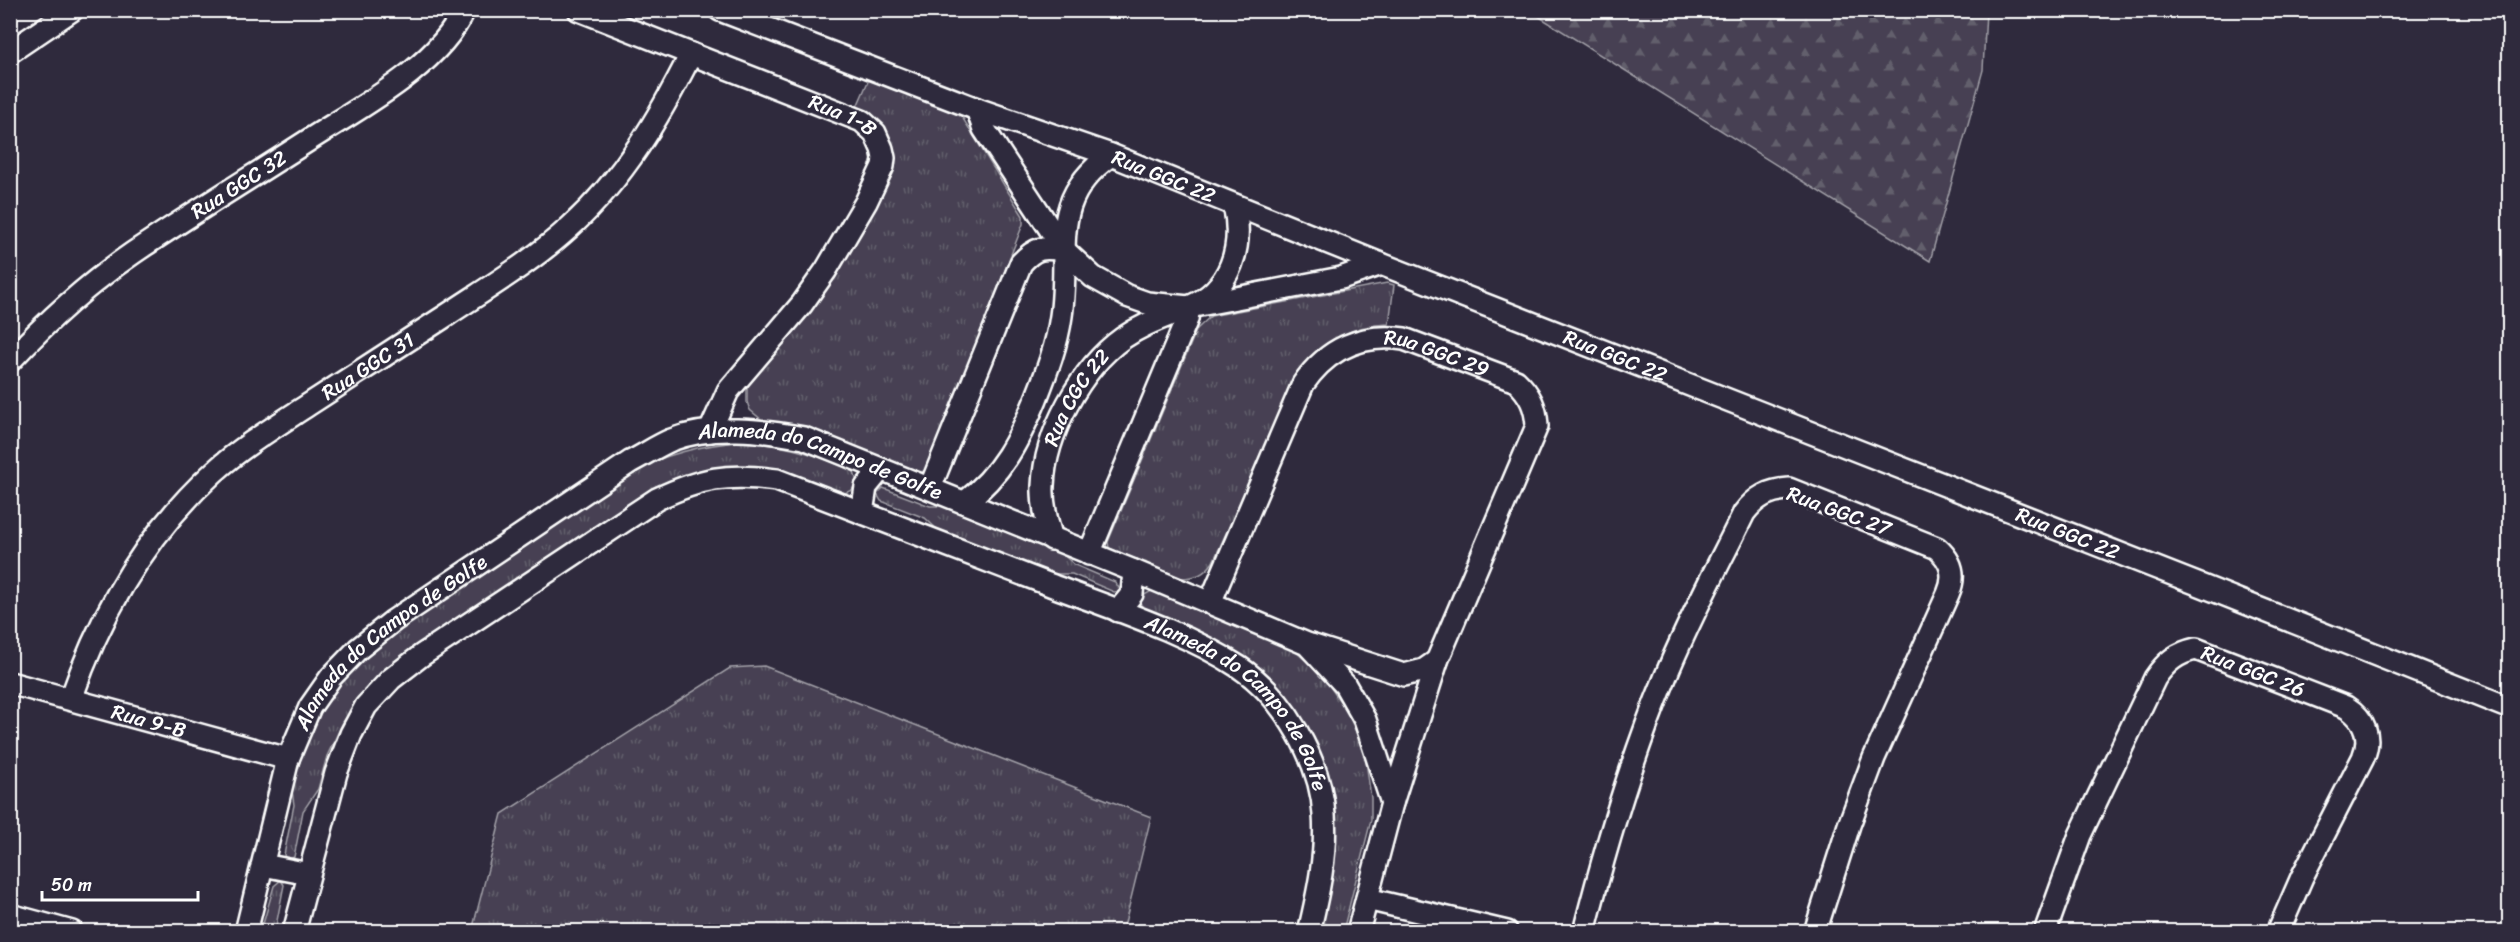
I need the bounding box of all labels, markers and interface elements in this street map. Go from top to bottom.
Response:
street label: Rua 1-B [803,83,887,146]
street label: Rua GGC 22 [1106,138,1221,214]
street label: Rua GGC 32 [183,140,295,230]
street label: Rua GGC 22 [1558,318,1673,393]
street label: Rua GGC 29 [1383,319,1495,388]
street label: Rua GGC 31 [313,322,422,411]
street label: Rua CGC 22 [1032,339,1120,451]
street label: Alameda do Campo de Golfe [694,411,948,511]
street label: Rua GGC 27 [1781,475,1899,548]
street label: Rua GGC 22 [2010,496,2126,571]
street label: Alameda do Campo de Golfe [283,544,495,737]
street label: Alameda do Campo de Golfe [1138,603,1339,795]
street label: Rua GGC 26 [2196,634,2311,708]
street label: Rua 9-B [107,693,191,749]
scale bar [42,864,198,902]
text: 50 m [51,869,92,901]

